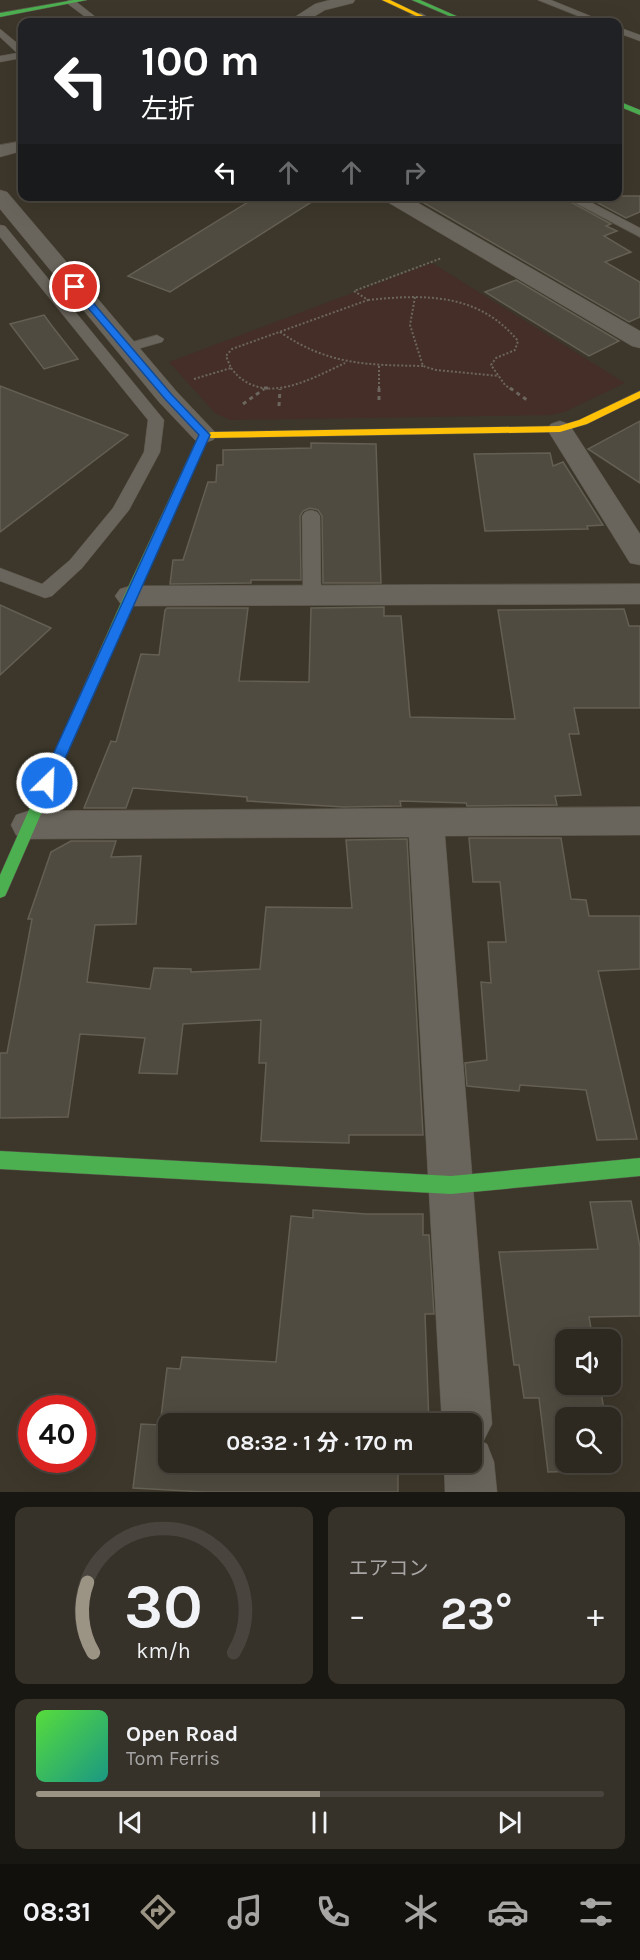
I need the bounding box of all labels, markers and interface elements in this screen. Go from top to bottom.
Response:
text: 100 m [141,36,260,86]
icon: left [42,42,120,120]
text: 左折 [141,93,195,125]
icon: left [209,156,242,189]
icon: ahead [272,156,305,189]
icon: ahead [335,156,368,189]
icon: right [398,156,431,189]
pin [49,261,100,312]
icon: arrive [58,270,91,303]
position arrow [15,751,79,815]
map controls [555,1329,621,1473]
button: sound [555,1329,621,1395]
speed limit sign: 40 [18,1395,96,1473]
button: search [555,1407,621,1473]
text: 08:32 · 1 分 · 170 m [226,1430,414,1456]
text: エアコン [349,1557,429,1580]
text: 30 [125,1570,203,1643]
text: 23° [440,1588,513,1640]
text: − [349,1596,366,1634]
text: + [587,1596,604,1634]
text: km/h [137,1638,191,1663]
text: Open Road [126,1721,238,1747]
text: Tom Ferris [126,1747,220,1770]
icon: previous [114,1806,147,1839]
icon: pause [303,1806,336,1839]
icon: next [493,1806,526,1839]
icon: directions [137,1891,179,1933]
icon: music [224,1891,266,1933]
icon: phone [312,1891,354,1933]
icon: climate [400,1891,442,1933]
icon: car [487,1891,529,1933]
icon: filters [575,1891,617,1933]
text: 08:31 [23,1896,91,1928]

